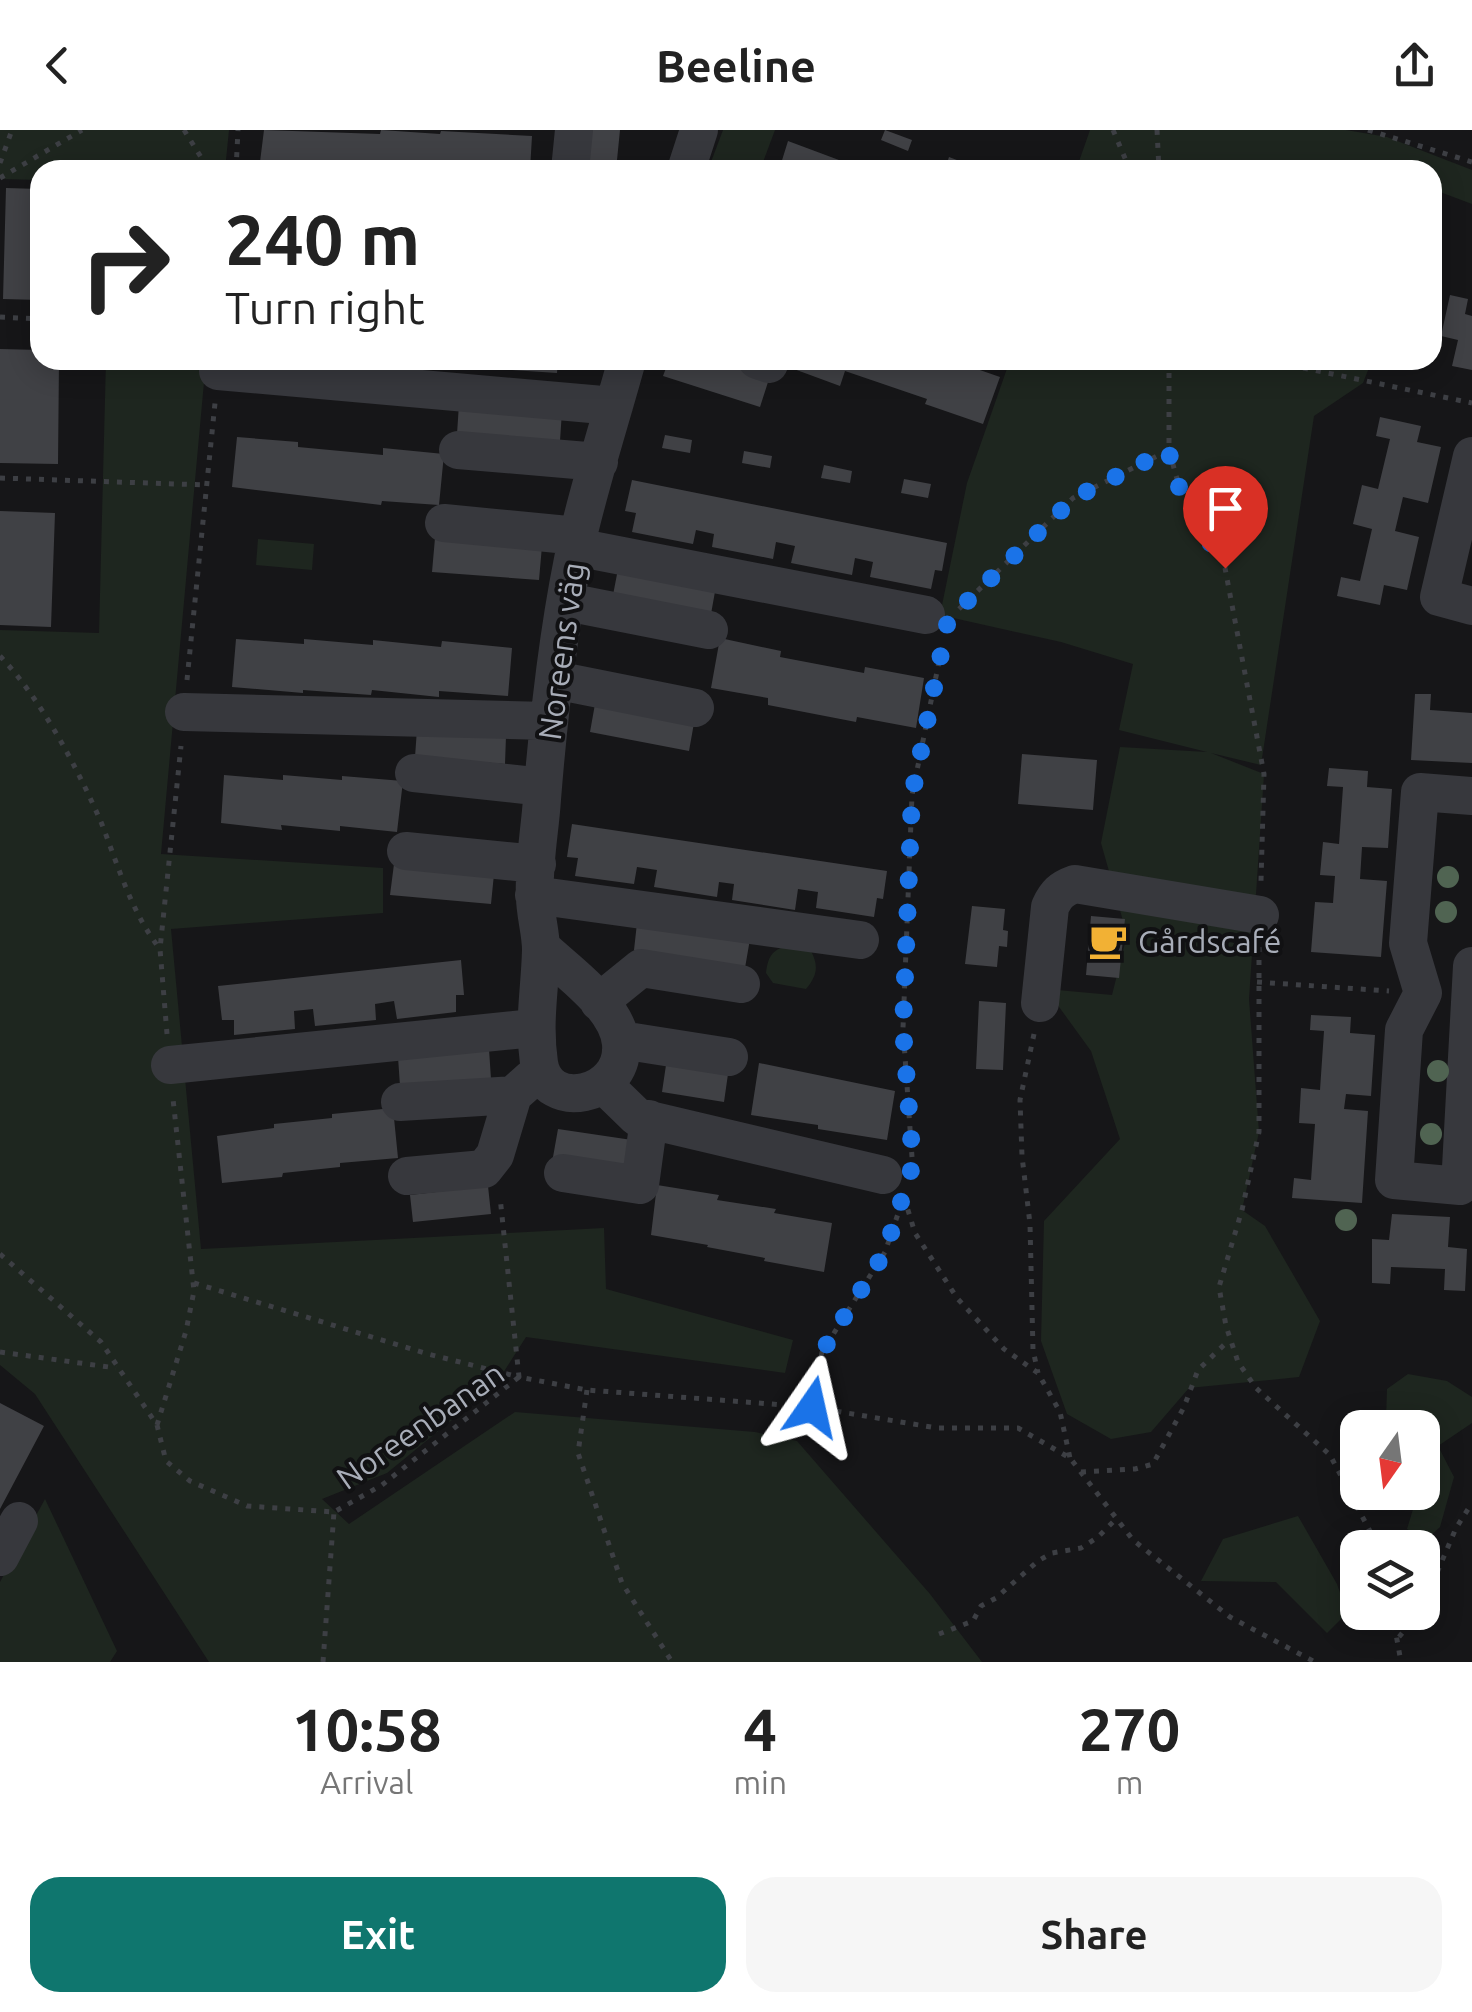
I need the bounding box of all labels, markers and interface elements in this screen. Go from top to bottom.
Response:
icon: back [30,38,85,93]
icon: share [1387,38,1442,93]
text: Beeline [656,40,816,91]
icon: right [60,200,190,330]
text: 240 m [225,200,420,278]
text: Turn right [225,282,425,333]
pin [1183,466,1268,569]
icon: arrive [1198,481,1253,536]
street label: Noreens väg [531,560,591,742]
cafe icon: Gårdscafé [1087,920,1129,962]
place label: Gårdscafé [1138,923,1281,959]
street label: Noreenbanan [330,1354,510,1496]
position arrow [760,1355,864,1459]
north arrow [1340,1410,1440,1510]
map controls [1340,1410,1440,1630]
button: layers [1340,1530,1440,1630]
text: 10:58 [292,1695,442,1762]
text: 4 [743,1695,777,1762]
text: 270 [1079,1695,1180,1762]
text: Arrival [320,1764,413,1800]
text: min [733,1764,787,1800]
text: m [1116,1764,1143,1800]
button: Exit [30,1877,726,1992]
button: Share [746,1877,1442,1992]

